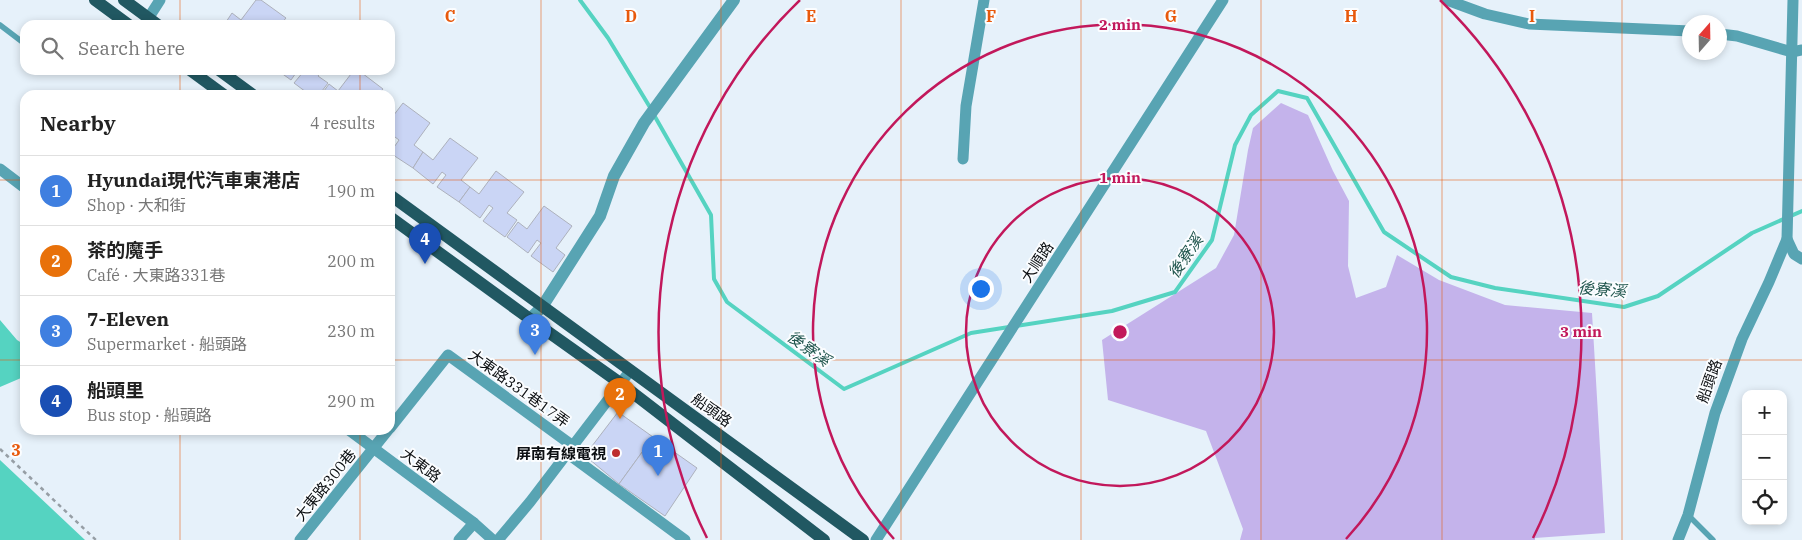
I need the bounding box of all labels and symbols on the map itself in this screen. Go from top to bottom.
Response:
text: C [445,6,455,26]
text: D [625,6,637,26]
text: E [806,6,816,26]
text: F [986,6,996,26]
text: G [1165,6,1177,26]
text: H [1345,6,1358,26]
text: I [1529,6,1535,26]
text: 2 min [1099,15,1141,34]
north arrow [1682,15,1727,60]
text: 1 min [1099,168,1141,187]
pin: 4 [409,223,441,264]
water label: 後寮溪 [1163,229,1208,281]
street label: 大順路 [1017,238,1057,286]
your location [968,276,994,302]
water label: 後寮溪 [1577,277,1629,301]
pin: 3 [519,314,551,355]
text: 3 min [1560,322,1602,341]
centre of rings [1111,323,1129,341]
water label: 後寮溪 [784,326,836,371]
street label: 大東路331巷17弄 [465,345,573,431]
street label: 船頭路 [1692,357,1726,405]
pin: 2 [604,378,636,419]
street label: 船頭路 [688,389,736,431]
pin: 1 [642,435,674,476]
text: 3 [11,440,21,460]
street label: 大東路 [397,444,445,486]
place label: 屏南有線電視 [516,444,607,463]
street label: 大東路300巷 [290,445,360,525]
marker: 屏南有線電視 [610,447,622,459]

